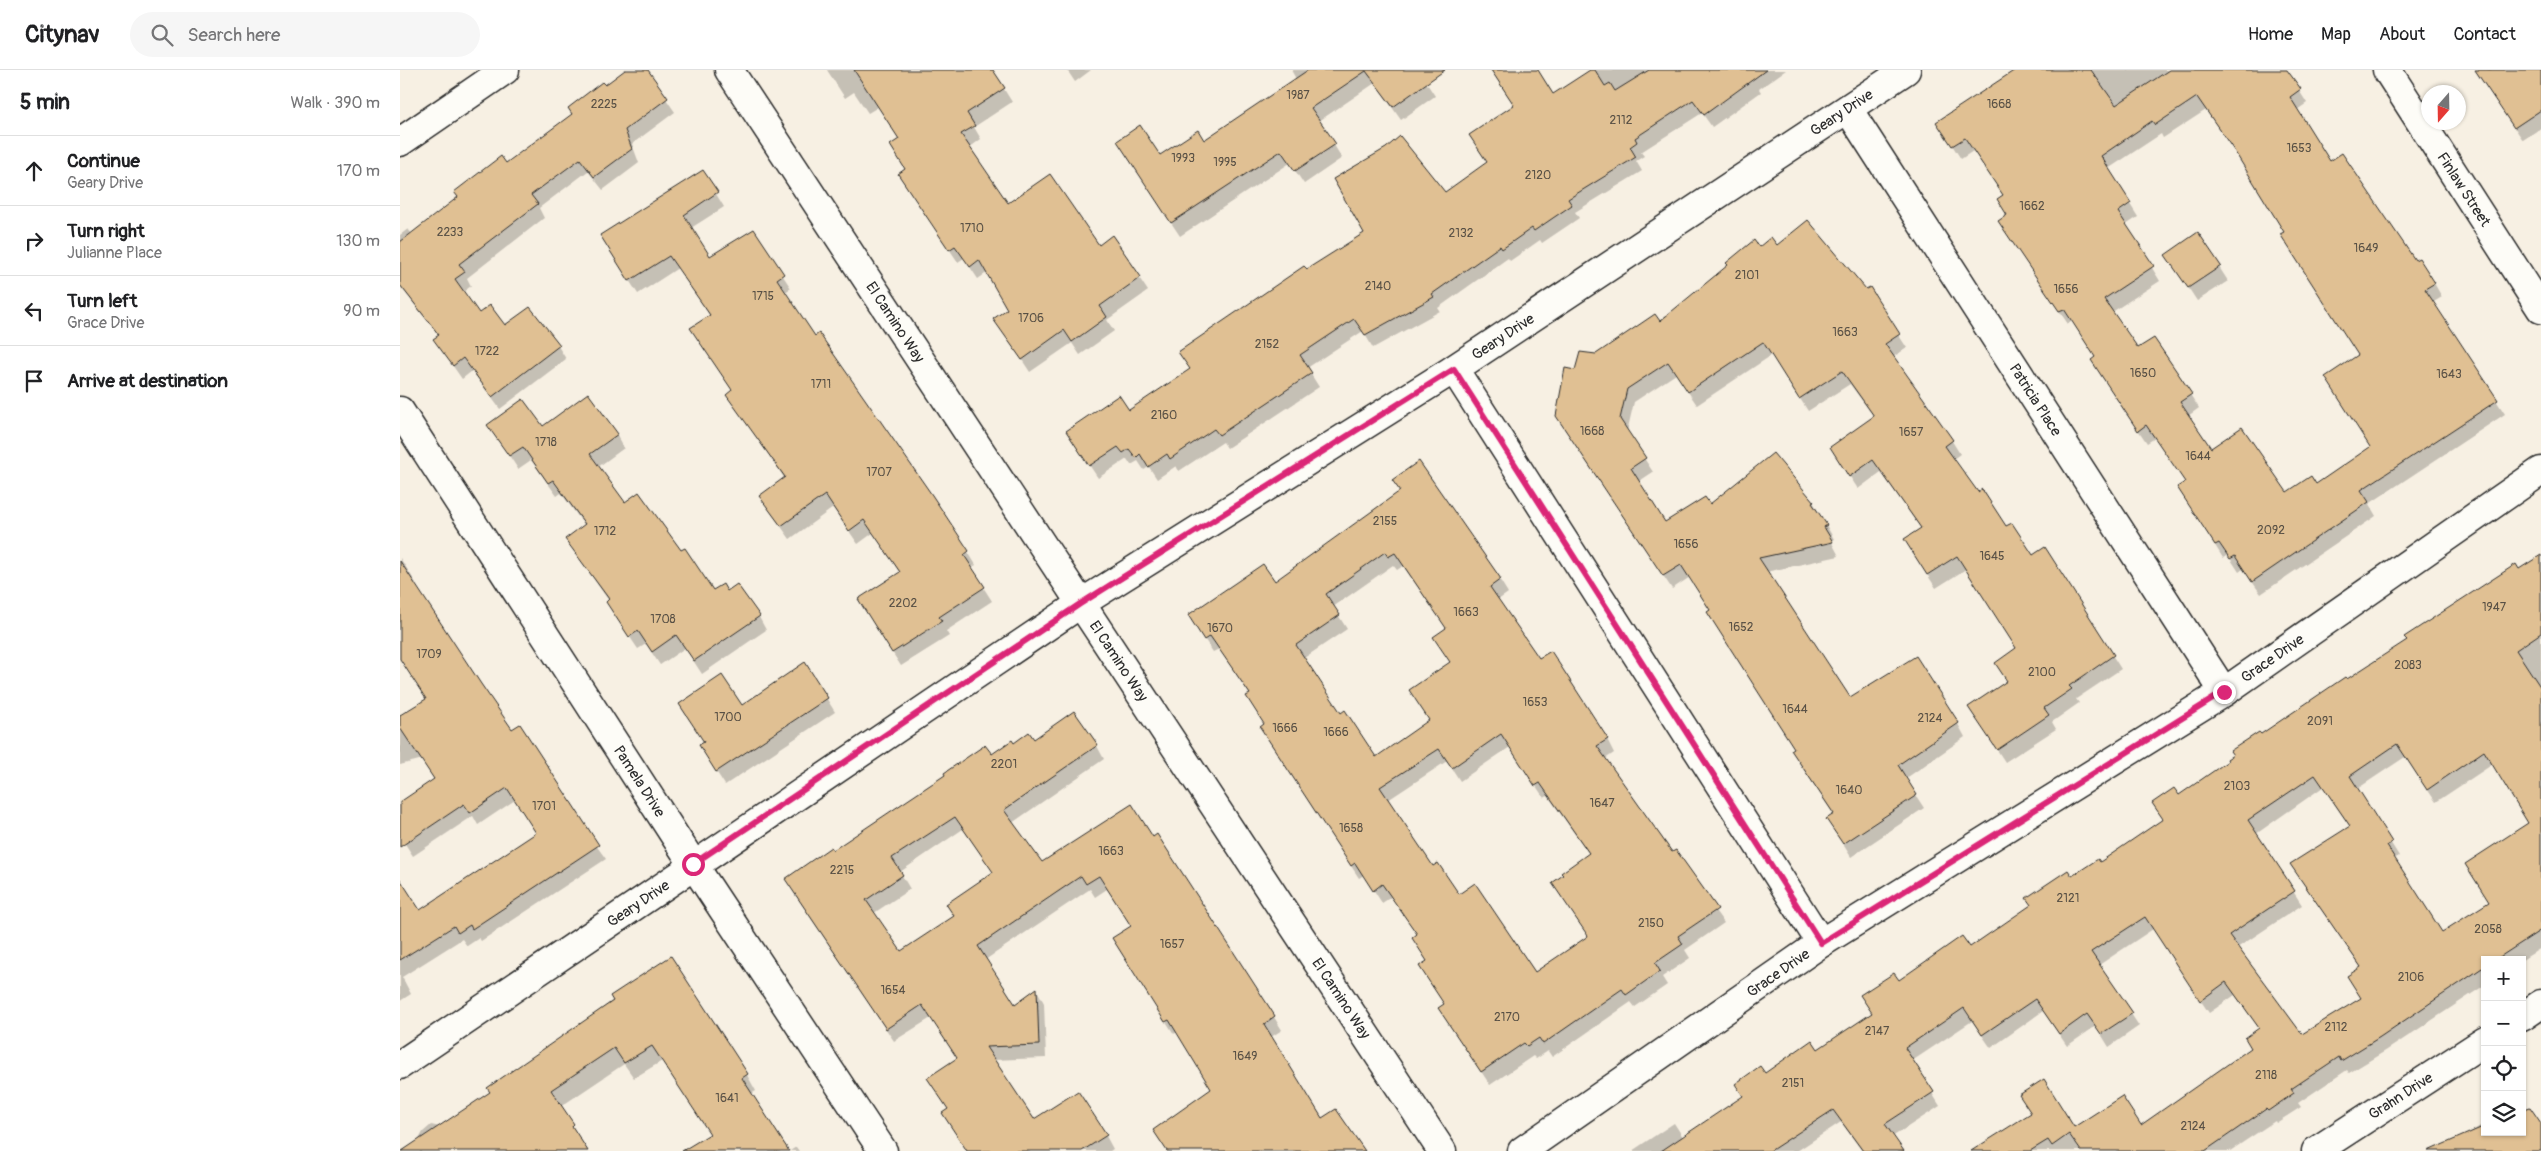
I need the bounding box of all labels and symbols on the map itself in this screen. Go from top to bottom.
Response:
street label: Geary Drive [1807,85,1877,140]
north arrow [2421,85,2466,130]
house number: 1987 [1286,88,1310,103]
house number: 2225 [591,97,617,112]
house number: 1668 [1987,97,2011,112]
house number: 2112 [1610,113,1633,128]
house number: 1653 [2287,141,2312,156]
street label: Finlaw Street [2433,149,2495,231]
house number: 1993 [1171,151,1195,166]
house number: 1995 [1213,155,1237,170]
house number: 2120 [1525,168,1551,183]
house number: 1662 [2019,199,2045,214]
house number: 1710 [960,221,984,236]
house number: 2233 [437,225,464,240]
house number: 2132 [1449,226,1474,241]
house number: 1649 [2354,241,2378,256]
house number: 2101 [1735,268,1759,283]
street label: El Camino Way [862,278,929,367]
house number: 2140 [1365,279,1391,294]
house number: 1656 [2053,282,2079,297]
house number: 1715 [752,289,774,304]
street label: Geary Drive [1468,309,1539,364]
house number: 1706 [1018,311,1044,326]
house number: 1663 [1832,325,1858,340]
house number: 2152 [1255,337,1280,352]
house number: 1722 [475,344,500,359]
street label: Patricia Place [2005,360,2066,440]
house number: 1650 [2130,366,2156,381]
house number: 1643 [2436,367,2462,382]
house number: 1711 [811,377,831,392]
house number: 2160 [1151,408,1177,423]
house number: 1668 [1580,424,1604,439]
house number: 1657 [1899,425,1924,440]
house number: 1718 [535,435,557,450]
house number: 1644 [2185,449,2211,464]
house number: 1707 [866,465,892,480]
house number: 2155 [1373,514,1397,529]
house number: 2092 [2257,523,2285,538]
house number: 1712 [594,524,617,539]
house number: 1656 [1673,537,1699,552]
house number: 1645 [1979,549,2005,564]
house number: 2202 [889,596,917,611]
house number: 1947 [2482,600,2507,615]
house number: 1663 [1453,605,1479,620]
house number: 1708 [650,612,676,627]
street label: El Camino Way [1085,617,1153,706]
house number: 1652 [1729,620,1754,635]
house number: 1670 [1207,621,1233,636]
street label: Grace Drive [2237,629,2308,687]
house number: 1709 [416,647,442,662]
house number: 2083 [2394,658,2422,673]
house number: 2100 [2028,665,2056,680]
route end [2213,681,2236,704]
house number: 1653 [1523,695,1548,710]
house number: 1644 [1782,702,1808,717]
house number: 1700 [714,710,742,725]
house number: 2124 [1917,711,1943,726]
house number: 2091 [2307,714,2333,729]
house number: 1666 [1272,721,1298,736]
house number: 1666 [1323,725,1349,740]
street label: Pamela Drive [609,742,670,821]
house number: 2201 [991,757,1017,772]
house number: 2103 [2224,779,2250,794]
house number: 1640 [1836,783,1862,798]
house number: 1647 [1590,796,1615,811]
house number: 1701 [532,799,556,814]
house number: 1658 [1339,821,1363,836]
house number: 1663 [1098,844,1124,859]
route start [682,853,705,876]
house number: 2215 [830,863,854,878]
street label: Geary Drive [603,875,674,931]
house number: 2121 [2057,891,2079,906]
house number: 2150 [1638,916,1664,931]
house number: 2058 [2474,922,2502,937]
house number: 1657 [1160,937,1185,952]
street label: Grace Drive [1743,944,1814,1001]
street label: El Camino Way [1308,954,1375,1043]
house number: 2106 [2398,970,2424,985]
house number: 1654 [880,983,906,998]
house number: 2170 [1494,1010,1520,1025]
house number: 2112 [2325,1020,2348,1035]
house number: 2147 [1865,1024,1890,1039]
house number: 1649 [1233,1049,1257,1064]
house number: 2118 [2255,1068,2277,1083]
street label: Grahn Drive [2365,1068,2437,1124]
house number: 2151 [1782,1076,1804,1091]
house number: 1641 [715,1091,739,1106]
house number: 2124 [2180,1119,2206,1134]

